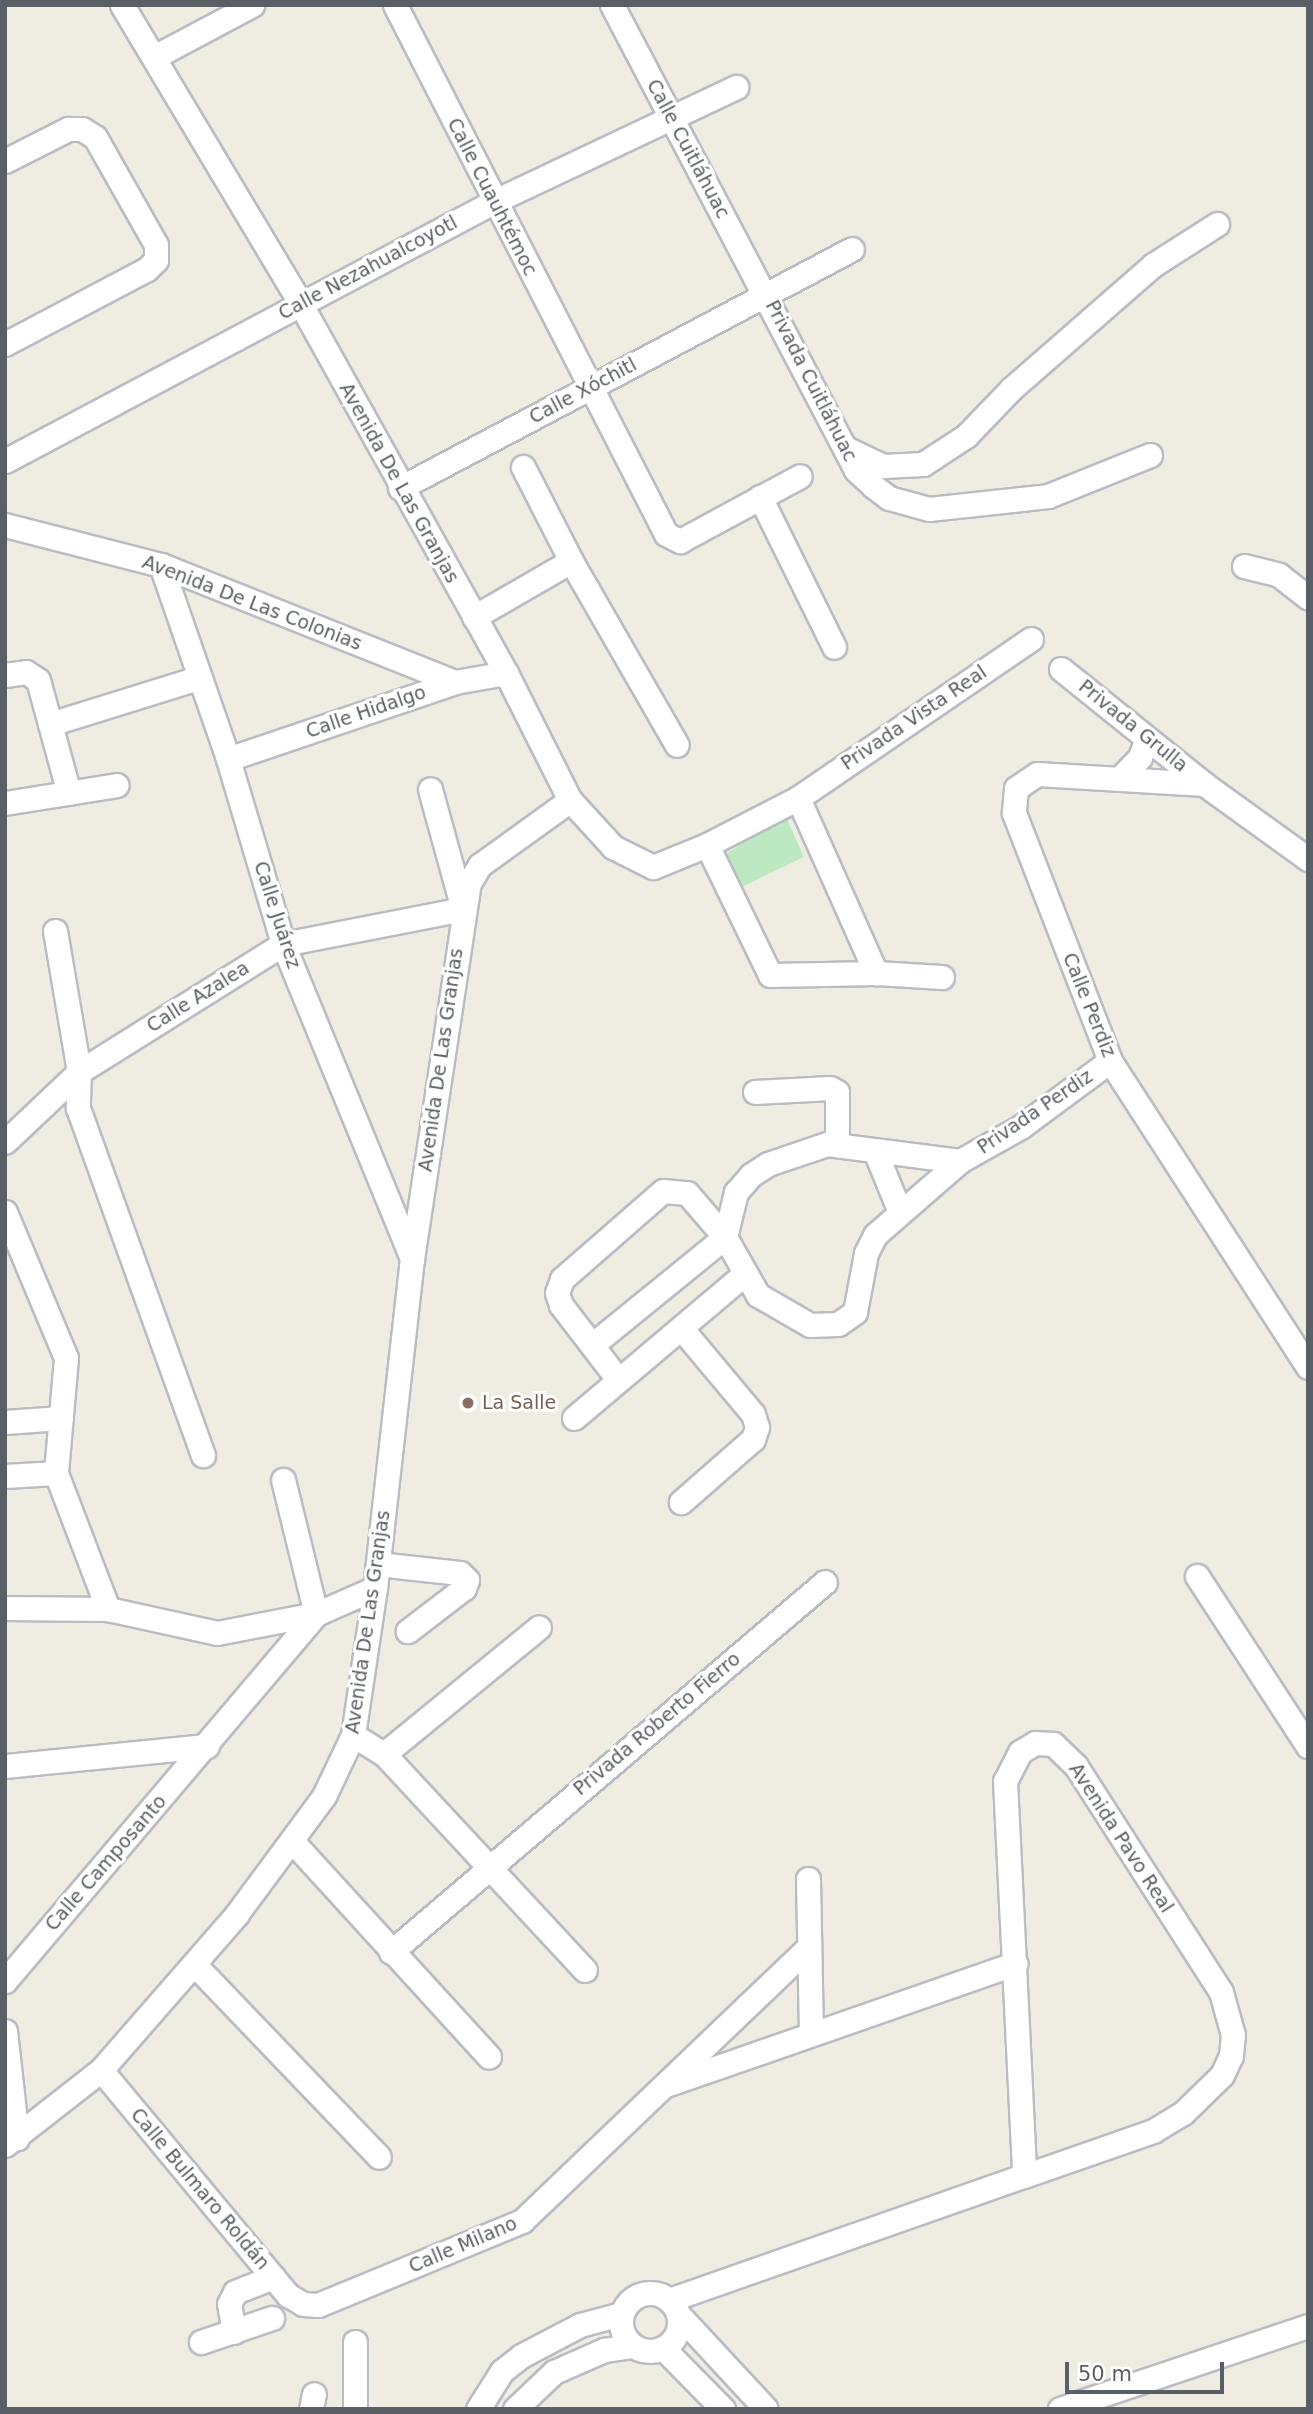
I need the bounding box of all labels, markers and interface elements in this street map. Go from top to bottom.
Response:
street label: Calle Cuitláhuac [642,76,734,222]
street label: Calle Cuauhtémoc [442,114,542,280]
street label: Calle Nezahualcoyotl [275,211,461,325]
street label: Privada Cuitláhuac [760,297,862,465]
street label: Calle Xóchitl [525,353,641,429]
street label: Avenida De Las Granjas [334,379,464,587]
street label: Avenida De Las Colonias [139,551,365,655]
street label: Privada Vista Real [837,661,991,775]
street label: Privada Grulla [1074,675,1192,777]
street label: Calle Hidalgo [303,681,429,743]
street label: Calle Juárez [249,858,305,972]
street label: Avenida De Las Granjas [414,947,468,1173]
street label: Calle Perdiz [1058,950,1120,1060]
street label: Calle Azalea [143,956,253,1038]
street label: Privada Perdiz [973,1065,1097,1159]
place label: La Salle [482,1392,556,1414]
marker: La Salle [460,1395,476,1411]
street label: Avenida De Las Granjas [341,1509,395,1735]
street label: Privada Roberto Fierro [569,1648,745,1800]
street label: Avenida Pavo Real [1064,1759,1178,1917]
street label: Calle Camposanto [41,1790,171,1936]
street label: Calle Bulmaro Roldán [126,2104,274,2274]
street label: Calle Milano [405,2212,521,2278]
scale bar [1068,2348,1227,2392]
text: 50 m [1078,2362,1132,2386]

